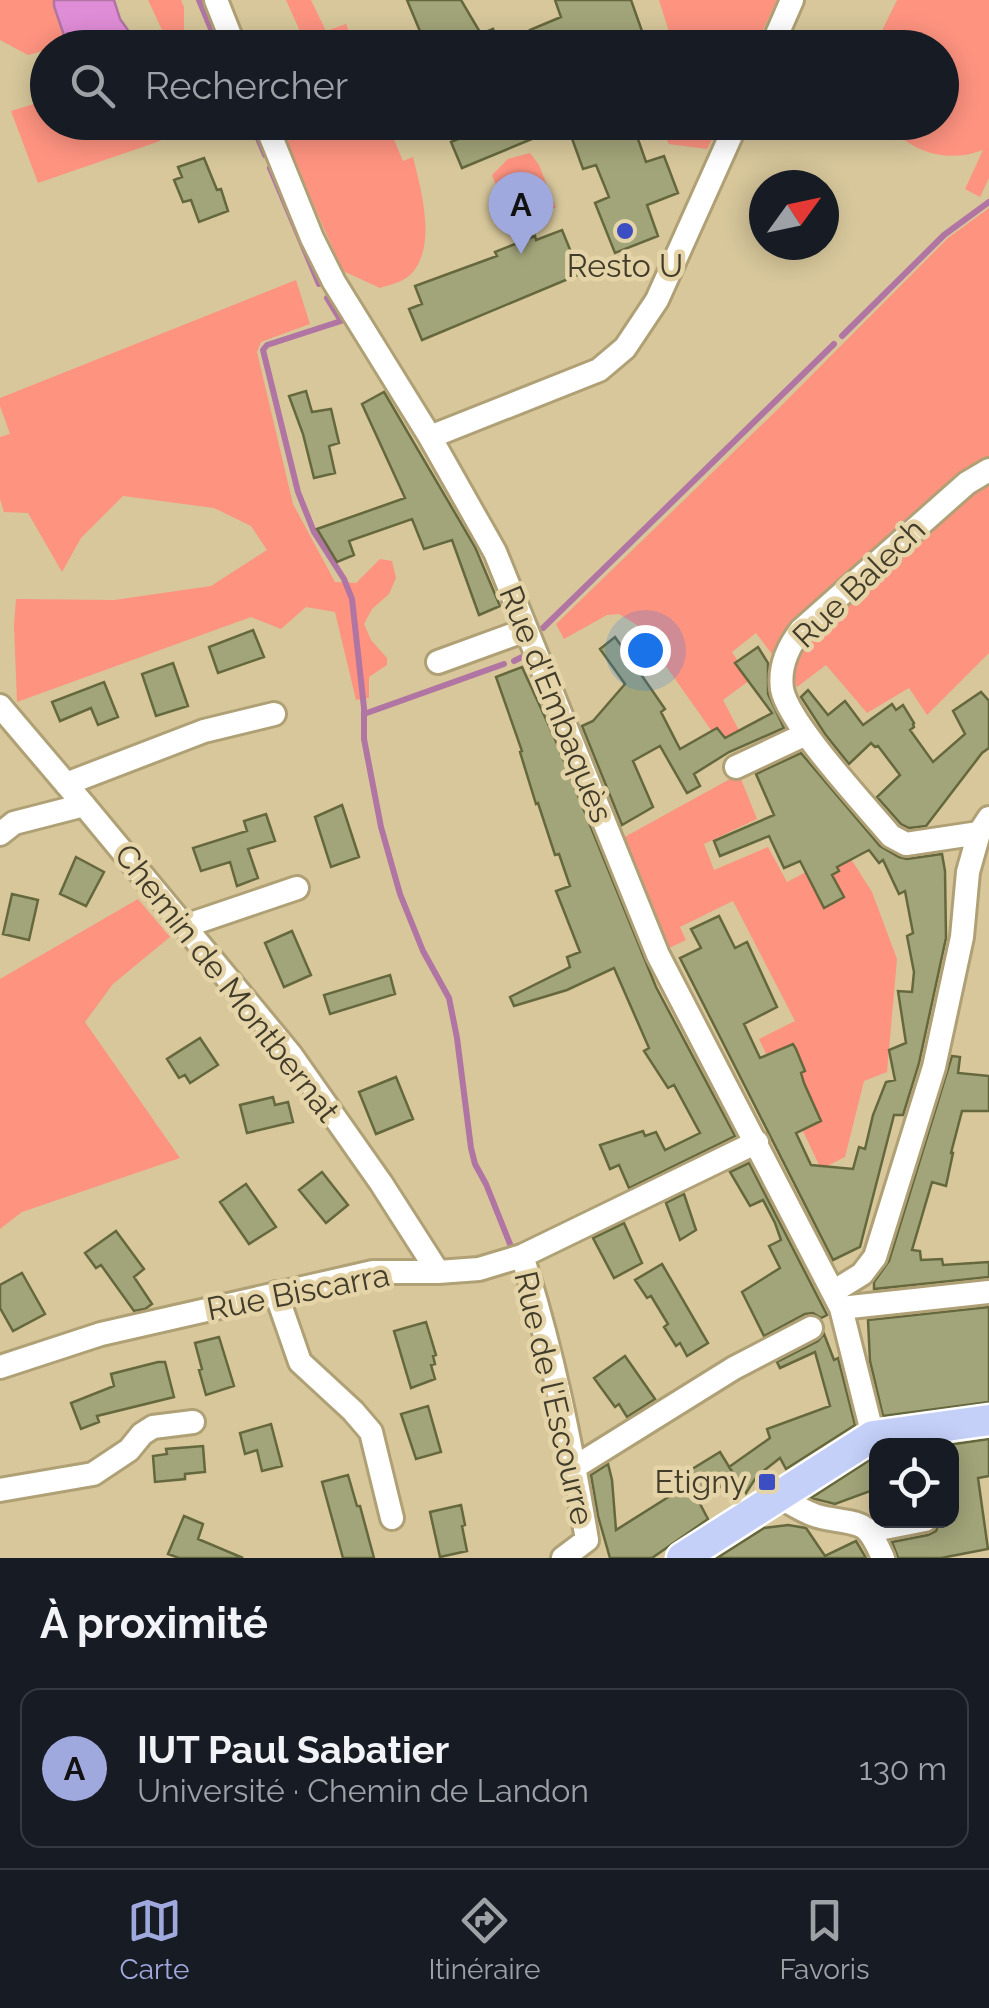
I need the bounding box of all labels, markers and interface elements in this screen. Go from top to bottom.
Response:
search box [30,30,959,140]
icon: search [65,58,120,113]
text: Rechercher [145,63,348,108]
north arrow [749,170,839,260]
pin: A [488,172,554,254]
marker: Resto U [614,220,636,242]
place label: Resto U [567,247,683,284]
street label: Rue Balech [785,511,932,655]
street label: Rue d'Embaquès [492,580,621,827]
your location [620,625,671,676]
street label: Chemin de Montbernat [108,837,347,1129]
street label: Rue Biscarra [203,1256,392,1327]
street label: Rue de l'Escourre [507,1268,602,1528]
map controls [869,1438,959,1528]
button: locate [869,1438,959,1528]
place label: Etigny [655,1463,747,1500]
marker: Etigny [756,1471,778,1493]
text: À proximité [40,1599,268,1648]
text: IUT Paul Sabatier [137,1727,449,1772]
text: A [64,1750,85,1787]
text: 130 m [859,1750,947,1787]
text: Université · Chemin de Landon [137,1772,589,1809]
tab: Carte [120,1893,189,1986]
tab: Itinéraire [428,1893,540,1986]
tab: Favoris [779,1893,869,1986]

